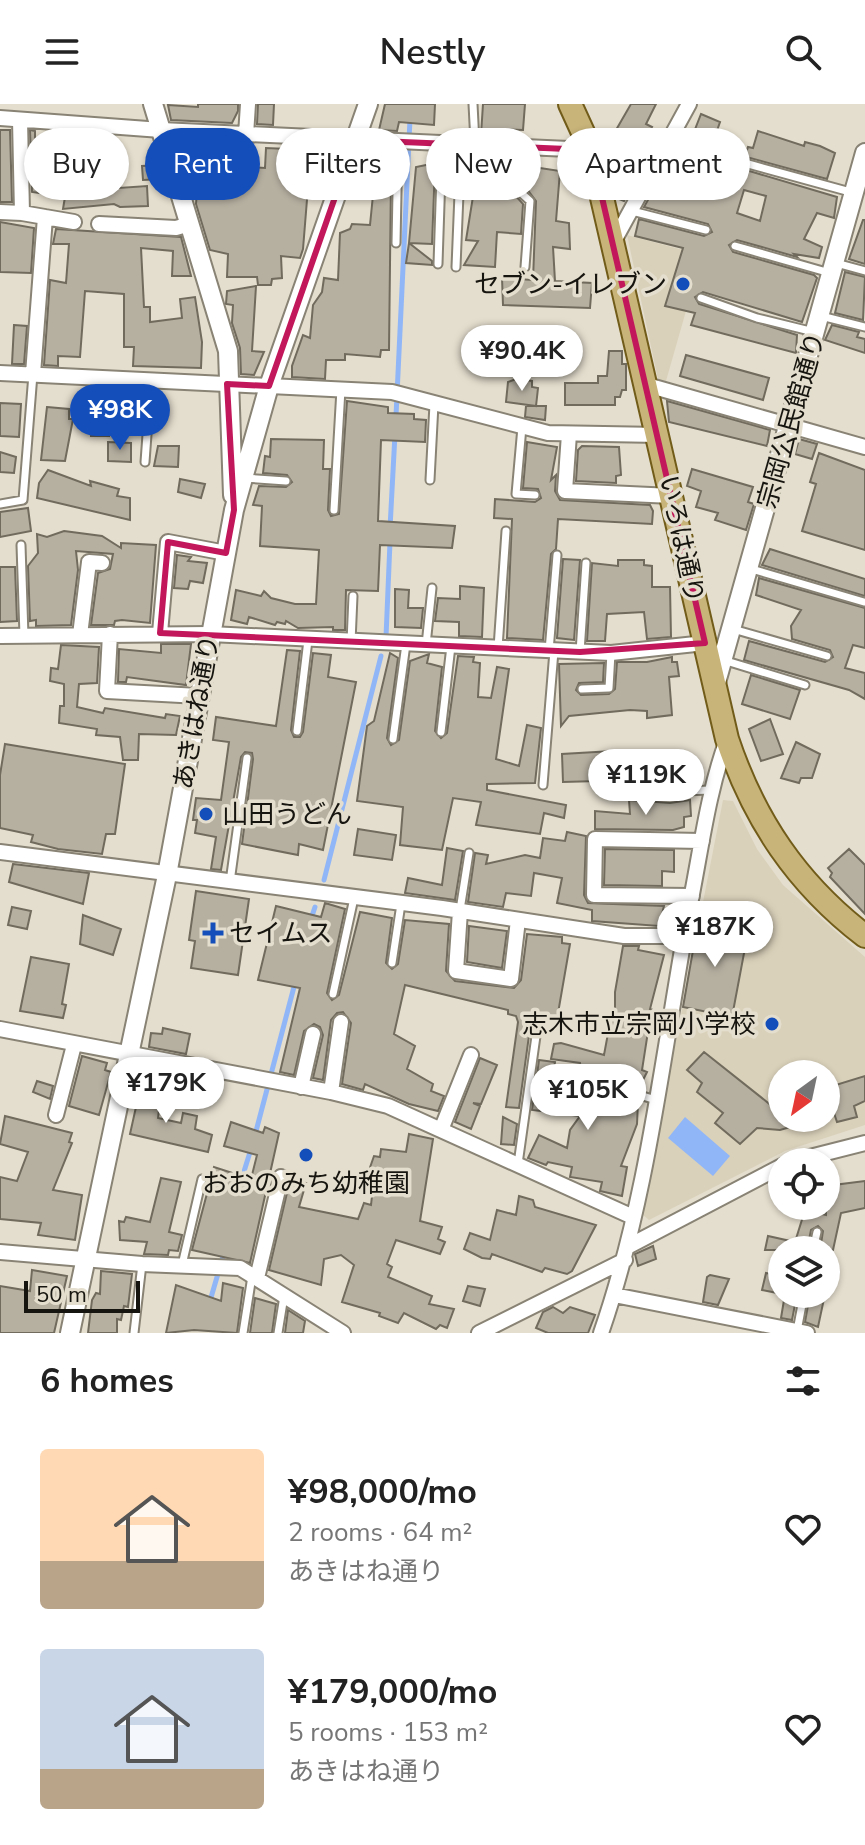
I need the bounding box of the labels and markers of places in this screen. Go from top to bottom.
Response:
place label: セブン-イレブン [474,267,667,302]
marker: セブン-イレブン [674,275,692,293]
pin: ¥90.4K [457,325,587,393]
pin: ¥98K [73,384,167,452]
pin: ¥119K [590,749,702,817]
place label: 山田うどん [222,797,352,832]
marker: 山田うどん [197,805,215,823]
pin: ¥187K [659,901,771,969]
place label: セイムス [229,916,332,951]
marker: セイムス [204,924,222,942]
place label: 志木市立宗岡小学校 [522,1007,756,1042]
marker: 志木市立宗岡小学校 [763,1015,781,1033]
pin: ¥179K [110,1057,222,1125]
pin: ¥105K [532,1064,644,1132]
marker: おおのみち幼稚園 [297,1146,315,1164]
place label: おおのみち幼稚園 [202,1166,410,1201]

